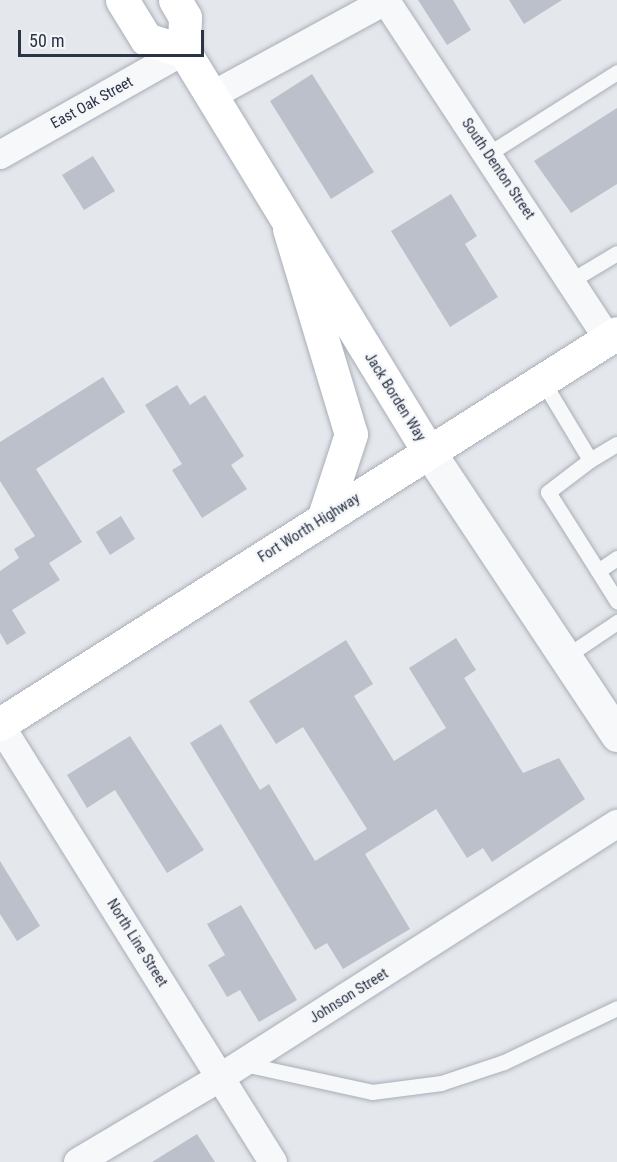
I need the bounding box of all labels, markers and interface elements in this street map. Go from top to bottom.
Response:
scale bar [21,18,207,56]
text: 50 m [29,30,64,51]
street label: East Oak Street [48,73,136,133]
street label: South Denton Street [457,115,539,223]
street label: Jack Borden Way [360,349,430,445]
street label: Fort Worth Highway [255,489,363,567]
street label: North Line Street [103,896,171,990]
street label: Johnson Street [306,965,392,1027]

